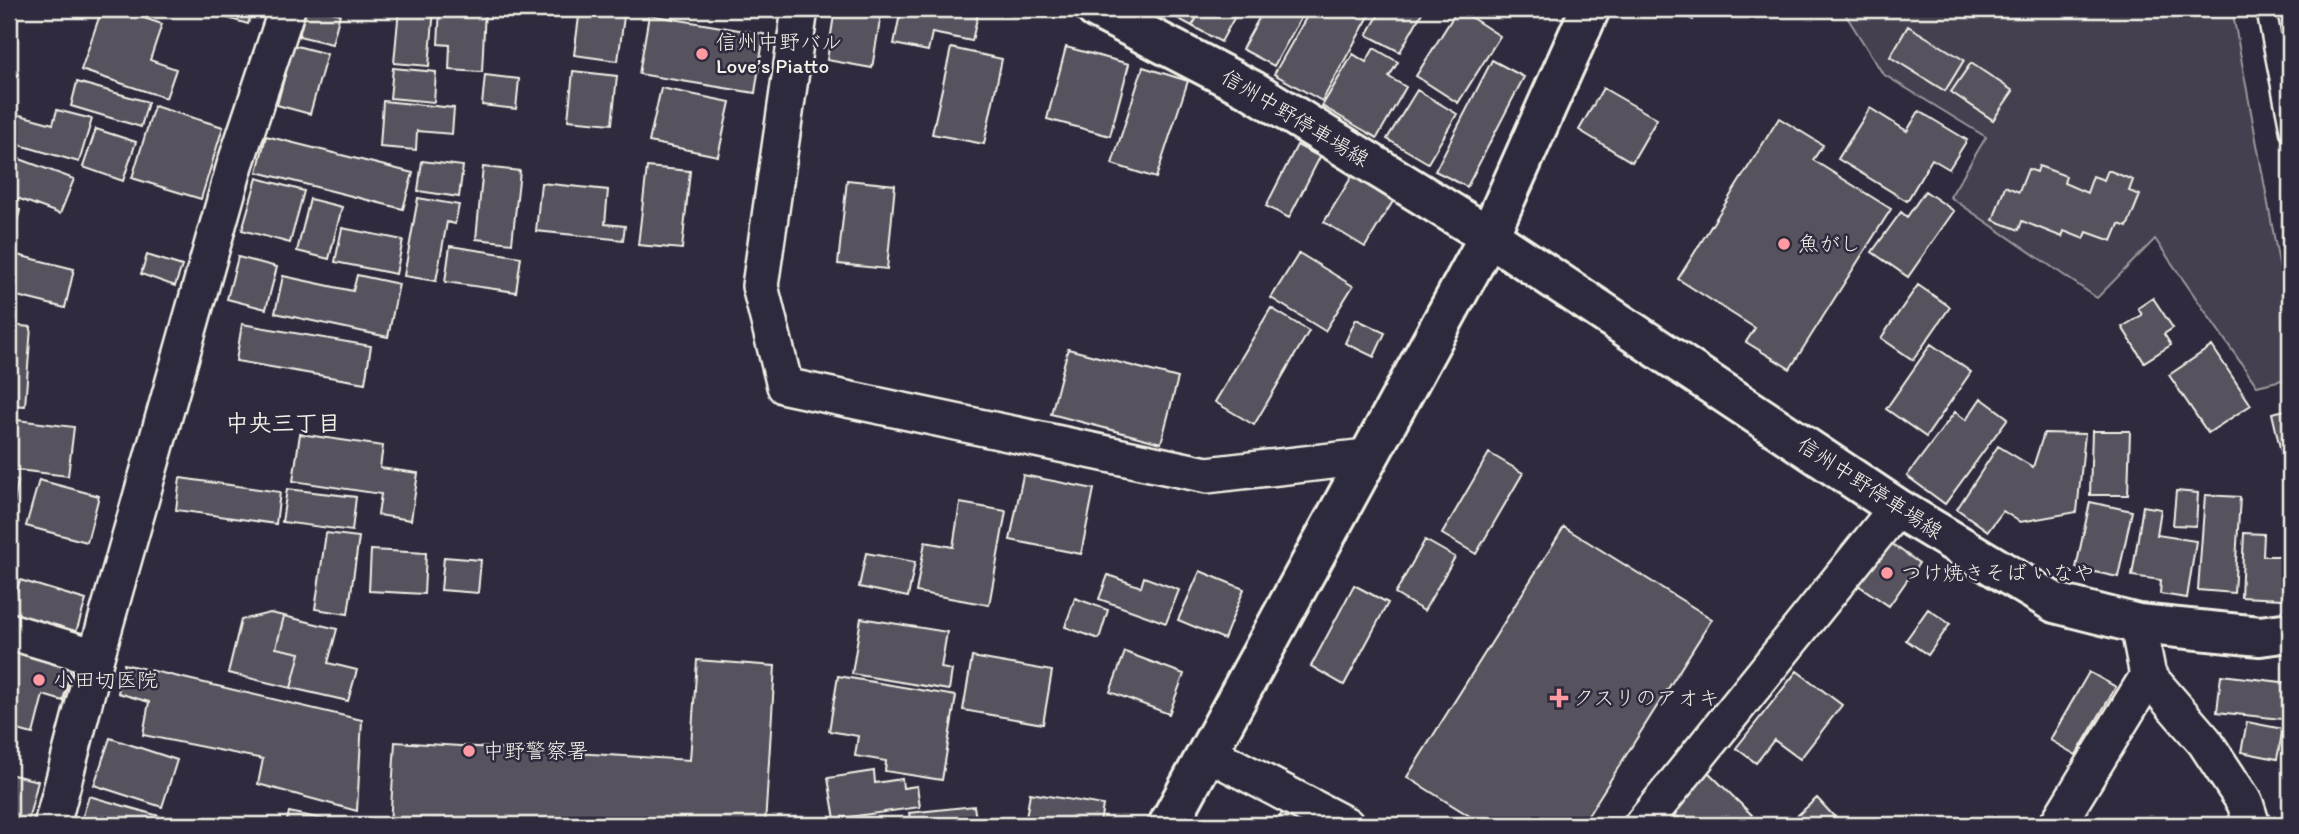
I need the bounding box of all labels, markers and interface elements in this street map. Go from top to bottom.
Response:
place label: 信州中野バル Love’s Piatto [716,29,842,78]
marker: 信州中野バル Love’s Piatto [694,46,710,62]
street label: 信州中野停車場線 [1217,64,1374,172]
place label: 魚がし [1798,231,1861,256]
marker: 魚がし [1776,236,1792,252]
district label: 中央三丁目 [226,409,341,437]
street label: 信州中野停車場線 [1793,431,1948,544]
place label: つけ焼きそば いなや [1901,560,2095,585]
marker: つけ焼きそば いなや [1879,565,1895,581]
place label: 小田切医院 [53,667,158,692]
marker: 小田切医院 [31,672,47,688]
place label: クスリのアオキ [1573,685,1720,710]
marker: クスリのアオキ [1551,690,1567,706]
place label: 中野警察署 [483,738,588,763]
marker: 中野警察署 [461,743,477,759]

